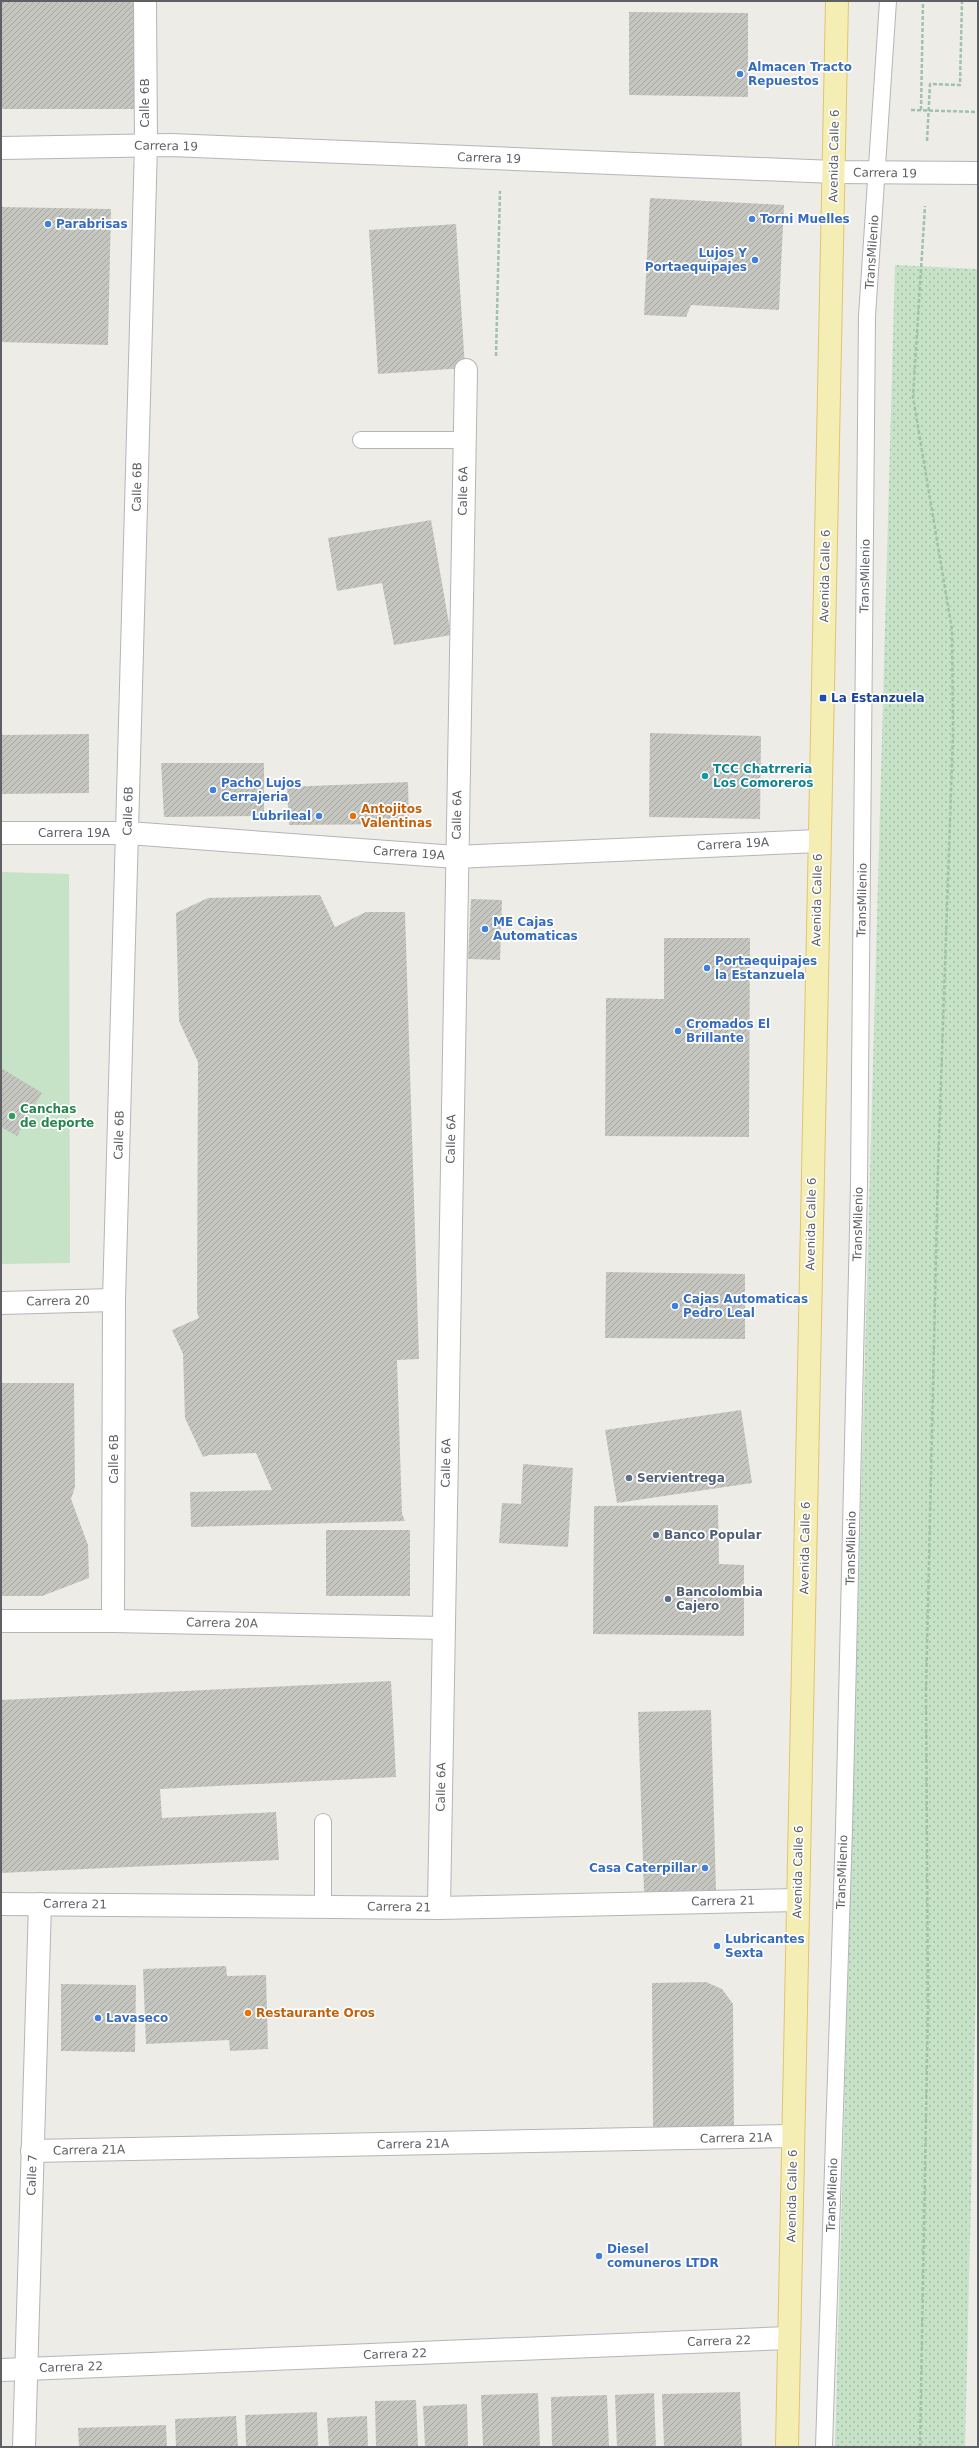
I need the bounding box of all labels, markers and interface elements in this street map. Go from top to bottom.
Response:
place label: Almacen Tracto Repuestos [748,60,852,88]
marker: Almacen Tracto Repuestos [735,69,745,79]
street label: Calle 6B [138,78,152,128]
street label: Avenida Calle 6 [826,109,842,203]
street label: Carrera 19 [134,138,198,154]
street label: Carrera 19 [457,150,521,166]
street label: Carrera 19 [853,165,917,181]
place label: Torni Muelles [760,212,850,226]
marker: Torni Muelles [747,214,757,224]
street label: TransMilenio [862,214,882,291]
place label: Parabrisas [56,217,128,231]
marker: Parabrisas [43,219,53,229]
place label: Lujos Y Portaequipajes [645,246,747,274]
marker: Lujos Y Portaequipajes [750,255,760,265]
street label: Calle 6B [130,462,144,512]
street label: Calle 6A [456,465,470,516]
street label: Avenida Calle 6 [817,529,833,623]
street label: TransMilenio [857,539,873,614]
place label: La Estanzuela [831,691,925,705]
marker: La Estanzuela [818,693,828,703]
place label: TCC Chatrreria Los Comoreros [713,762,813,790]
marker: TCC Chatrreria Los Comoreros [700,771,710,781]
place label: Pacho Lujos Cerrajeria [221,776,301,804]
marker: Pacho Lujos Cerrajeria [208,785,218,795]
street label: Calle 6B [120,786,136,836]
street label: Calle 6A [450,789,464,840]
place label: Antojitos Valentinas [361,802,432,830]
place label: Lubrileal [252,809,311,823]
marker: Lubrileal [314,811,324,821]
marker: Antojitos Valentinas [348,811,358,821]
street label: Carrera 19A [38,826,111,840]
street label: Carrera 19A [697,835,770,853]
street label: Carrera 19A [373,844,446,863]
street label: Avenida Calle 6 [809,853,825,947]
street label: TransMilenio [854,863,870,938]
place label: ME Cajas Automaticas [493,915,578,943]
marker: ME Cajas Automaticas [480,924,490,934]
place label: Portaequipajes la Estanzuela [715,954,817,982]
marker: Portaequipajes la Estanzuela [702,963,712,973]
place label: Cromados El Brillante [686,1017,770,1045]
marker: Cromados El Brillante [673,1026,683,1036]
place label: Canchas de deporte [20,1102,94,1130]
street label: Calle 6B [111,1110,127,1160]
marker: Canchas de deporte [7,1111,17,1121]
street label: Calle 6A [444,1113,458,1164]
street label: Avenida Calle 6 [803,1177,819,1271]
street label: TransMilenio [850,1187,866,1262]
place label: Cajas Automaticas Pedro Leal [683,1292,808,1320]
street label: Carrera 20 [26,1293,90,1309]
marker: Cajas Automaticas Pedro Leal [670,1301,680,1311]
street label: Calle 6B [107,1434,121,1484]
street label: Calle 6A [439,1437,453,1488]
place label: Servientrega [637,1471,725,1485]
marker: Servientrega [624,1473,634,1483]
street label: Avenida Calle 6 [797,1501,813,1595]
street label: TransMilenio [843,1511,859,1586]
place label: Banco Popular [664,1528,762,1542]
marker: Banco Popular [651,1530,661,1540]
place label: Bancolombia Cajero [676,1585,763,1613]
marker: Bancolombia Cajero [663,1594,673,1604]
street label: Carrera 20A [186,1615,259,1631]
street label: Calle 6A [434,1761,448,1812]
street label: Avenida Calle 6 [790,1825,806,1919]
street label: TransMilenio [834,1835,850,1910]
place label: Casa Caterpillar [589,1861,697,1875]
marker: Casa Caterpillar [700,1863,710,1873]
street label: Carrera 21 [691,1893,755,1909]
street label: Carrera 21 [43,1896,107,1912]
street label: Carrera 21 [367,1899,431,1915]
place label: Lubricantes Sexta [725,1932,805,1960]
marker: Lubricantes Sexta [712,1941,722,1951]
place label: Restaurante Oros [256,2006,375,2020]
marker: Restaurante Oros [243,2008,253,2018]
place label: Lavaseco [106,2011,168,2025]
marker: Lavaseco [93,2013,103,2023]
street label: Carrera 21A [700,2130,773,2146]
street label: Carrera 21A [377,2136,450,2152]
street label: Carrera 21A [53,2142,126,2158]
street label: Avenida Calle 6 [784,2149,800,2243]
street label: Calle 7 [24,2154,40,2196]
street label: TransMilenio [824,2158,840,2233]
place label: Diesel comuneros LTDR [607,2242,719,2270]
marker: Diesel comuneros LTDR [594,2251,604,2261]
street label: Carrera 22 [687,2333,751,2349]
street label: Carrera 22 [363,2346,427,2362]
street label: Carrera 22 [39,2359,103,2375]

